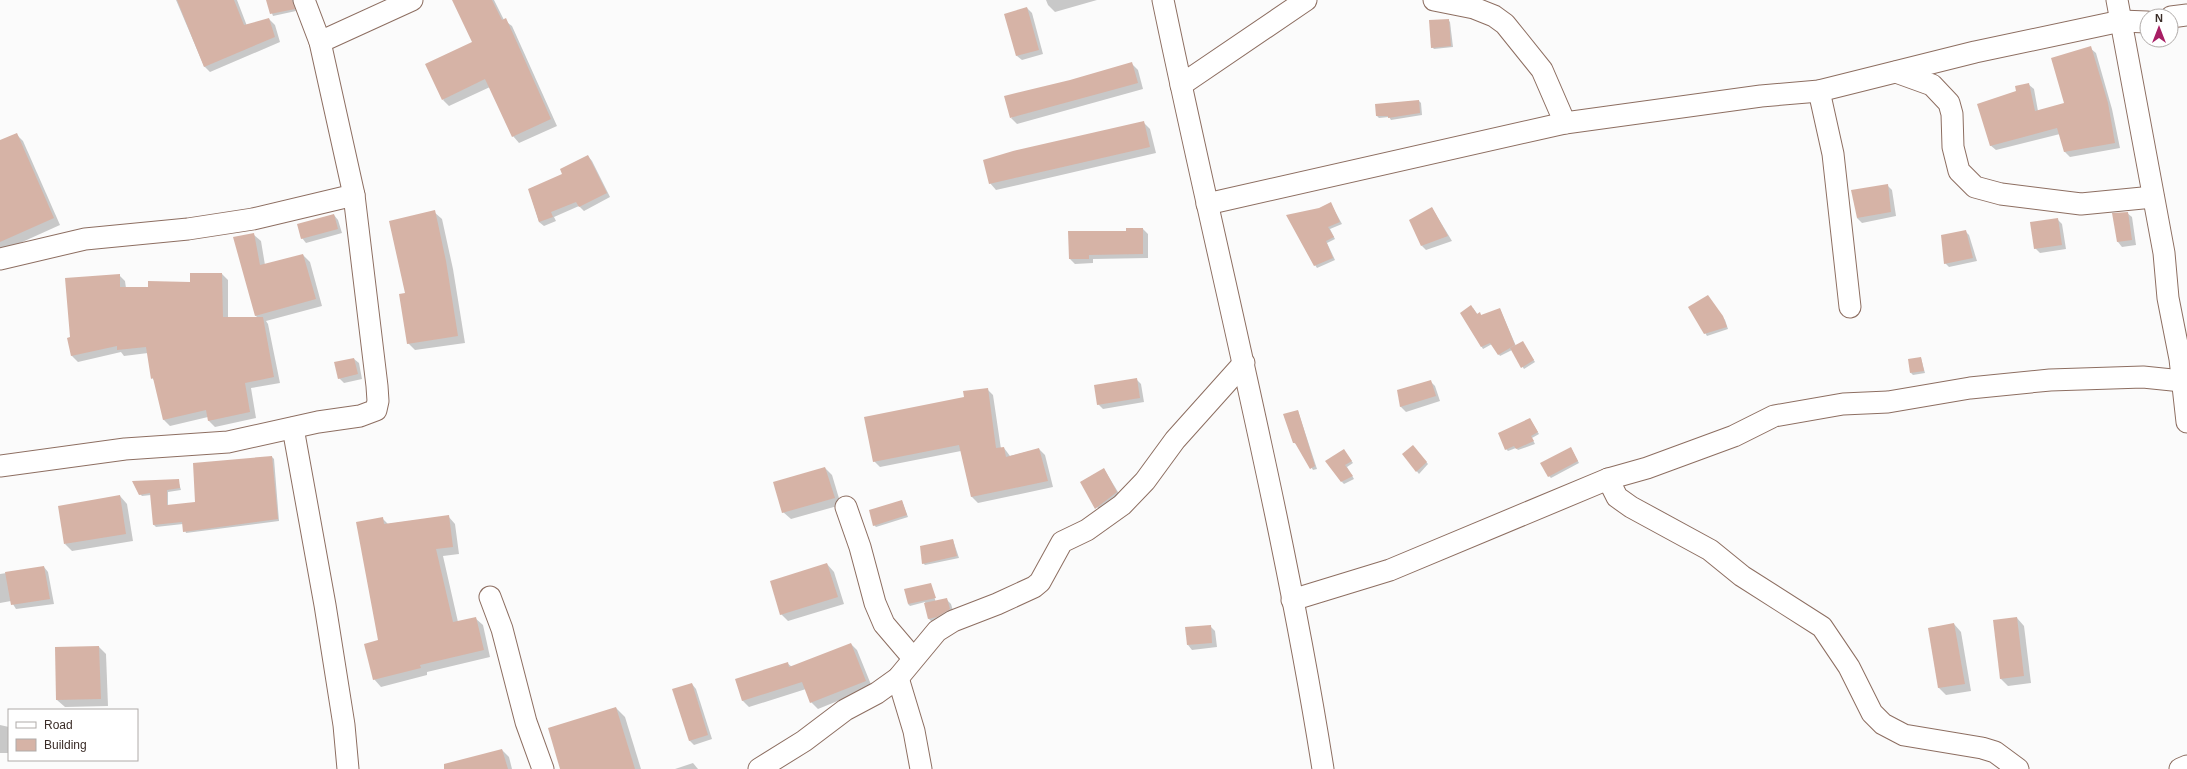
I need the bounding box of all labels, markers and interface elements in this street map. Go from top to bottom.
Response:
north arrow [2139,8,2179,48]
text: N [2155,12,2163,24]
legend [8,709,138,761]
text: Road [44,718,73,732]
text: Building [44,738,87,752]

